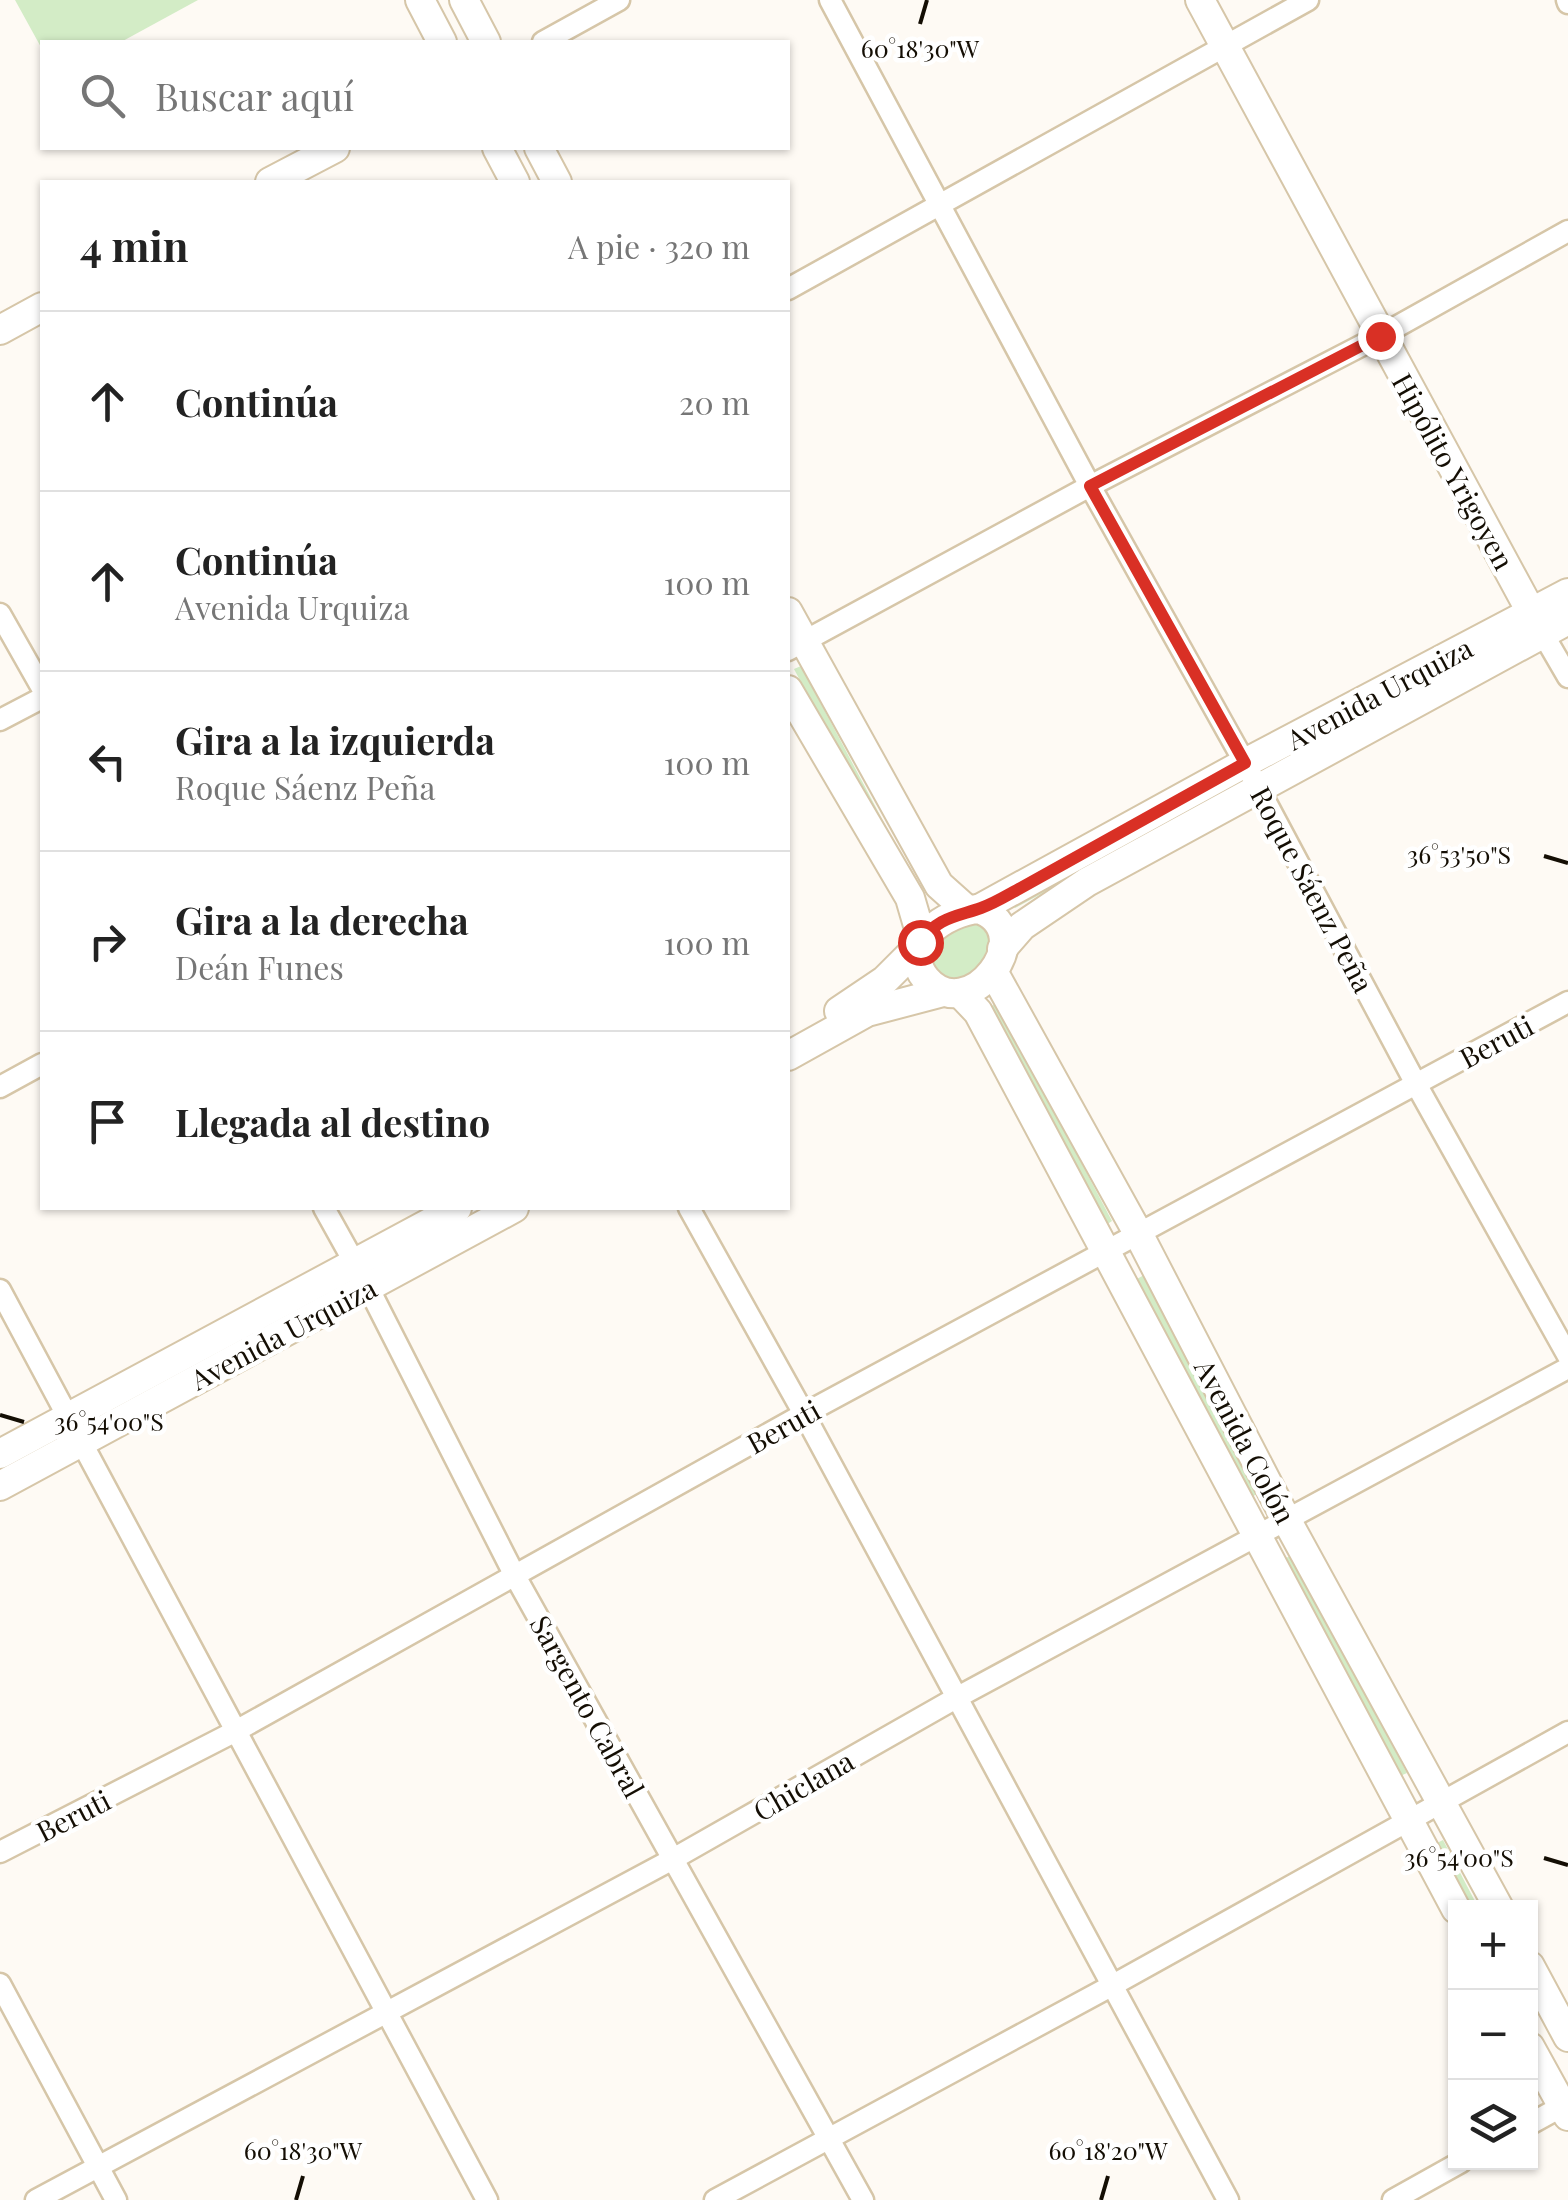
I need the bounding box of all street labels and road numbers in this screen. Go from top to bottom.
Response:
street label: Hipólito Yrigoyen [1385,366,1523,576]
street label: Avenida Urquiza [1279,628,1478,758]
street label: Roque Sáenz Peña [1243,780,1383,998]
street label: Beruti [1453,1006,1539,1076]
street label: Avenida Urquiza [183,1268,382,1398]
street label: Avenida Colón [1187,1351,1305,1530]
street label: Beruti [740,1391,826,1461]
street label: Sargento Cabral [523,1608,653,1804]
street label: Chiclana [746,1741,860,1829]
street label: Beruti [30,1781,116,1849]

